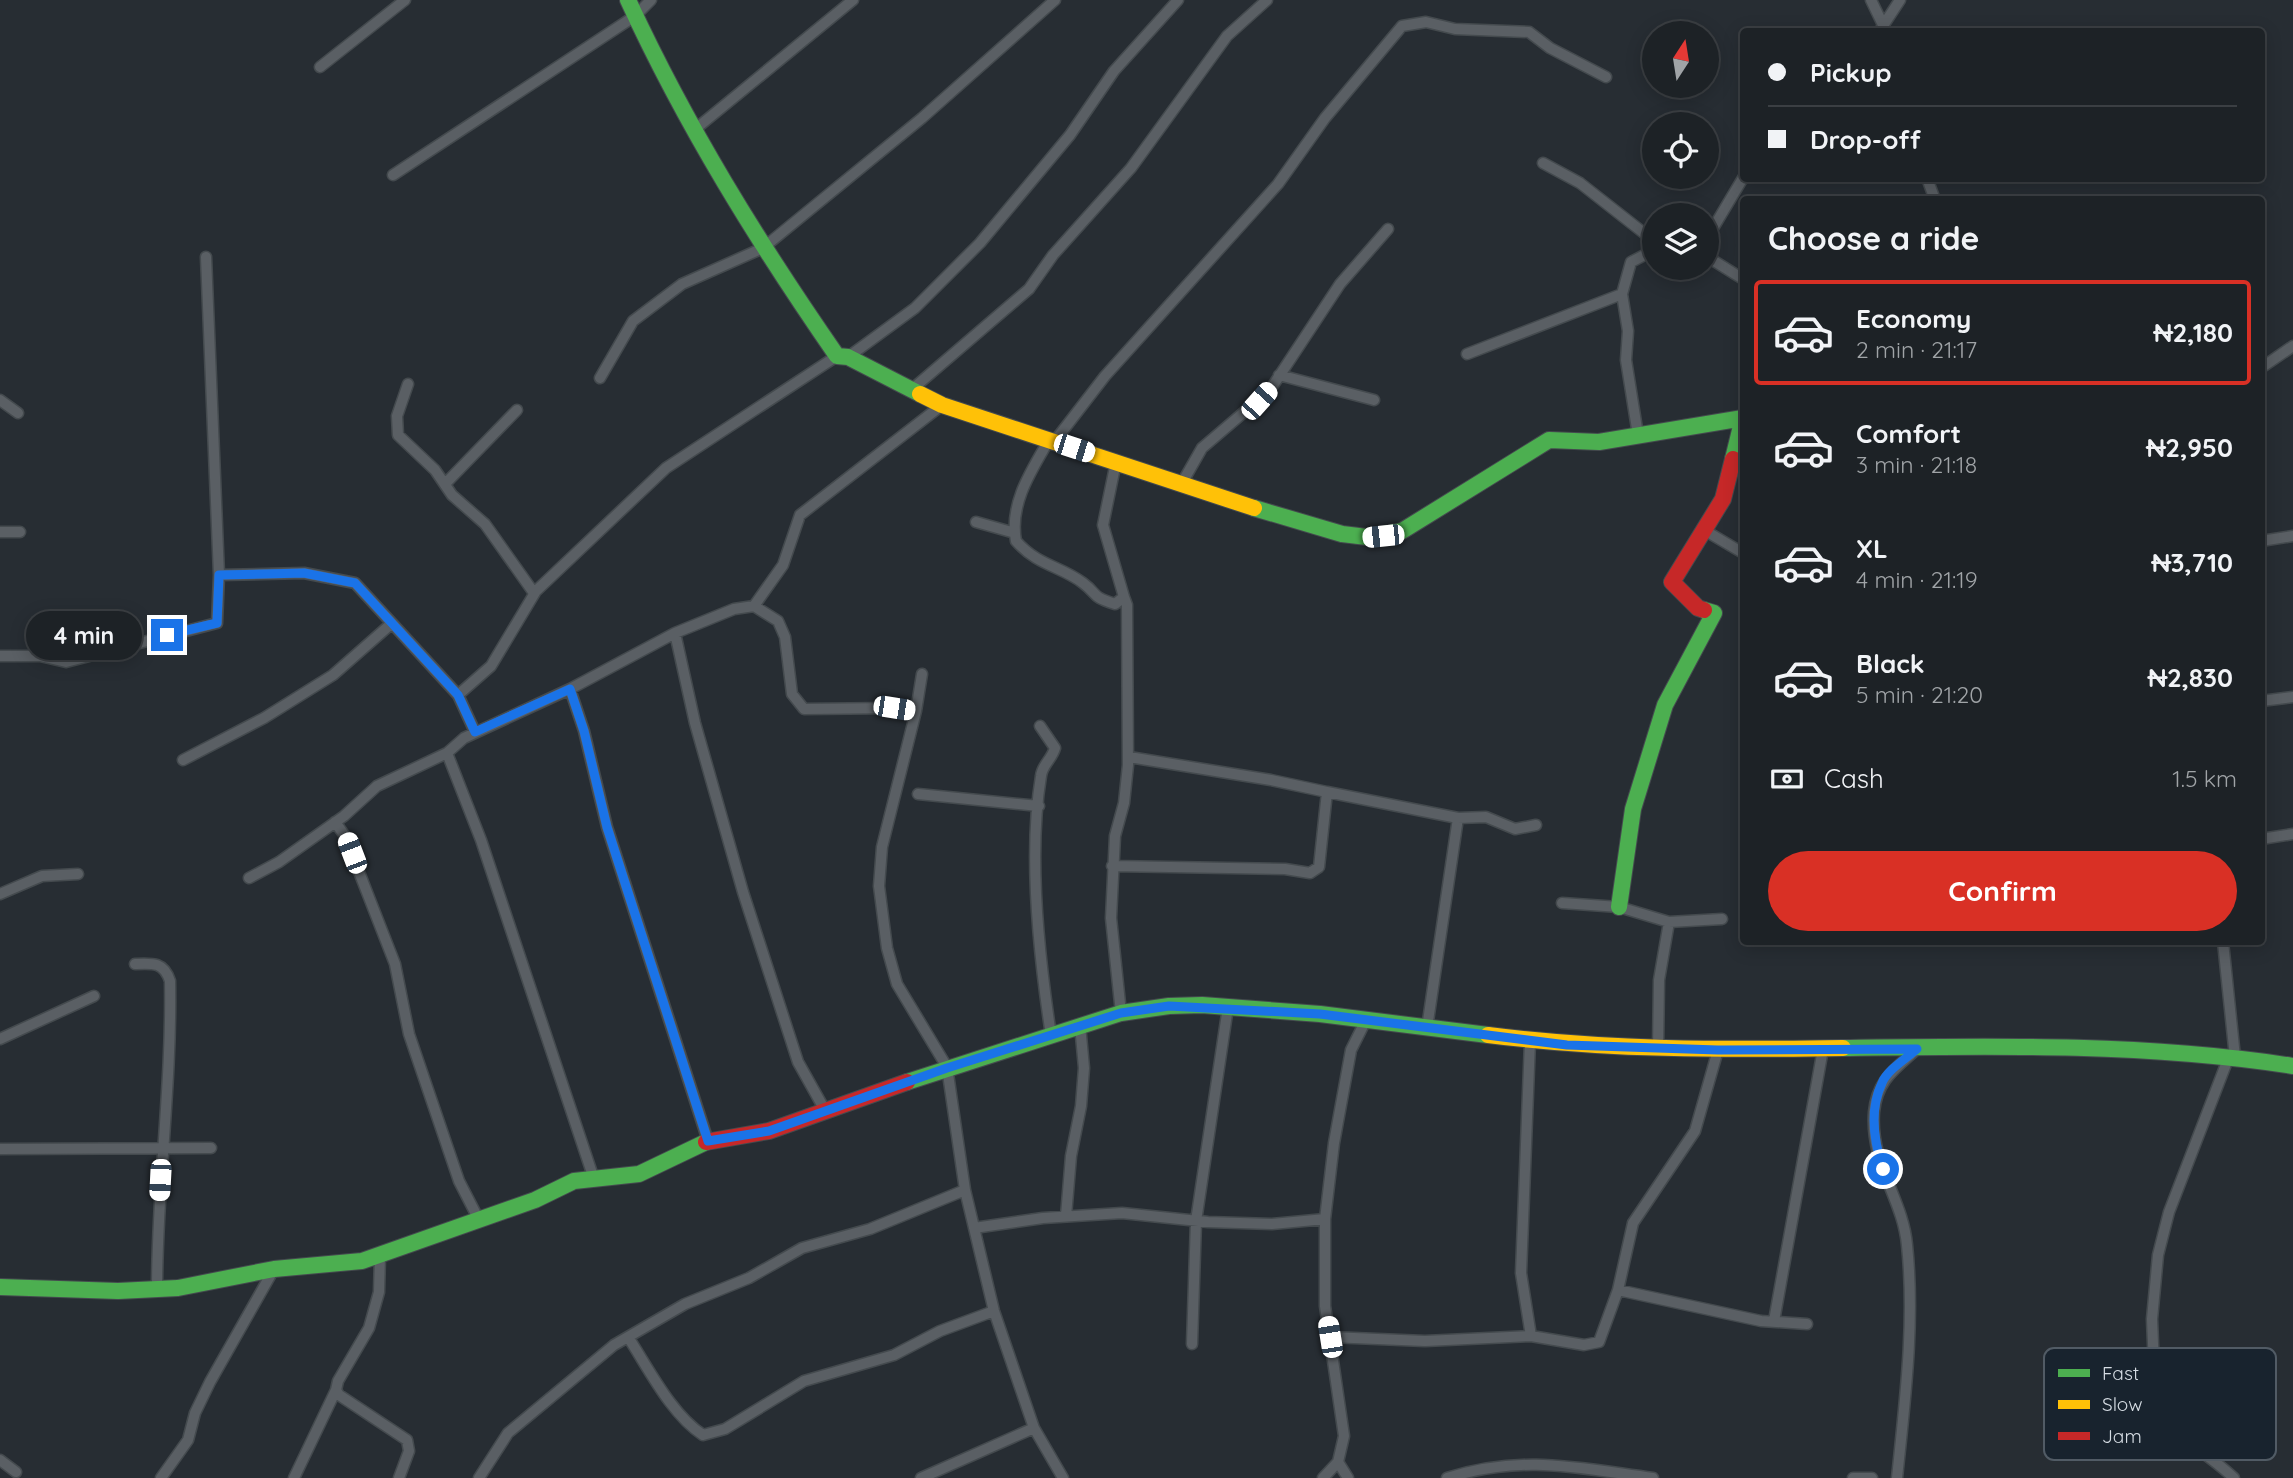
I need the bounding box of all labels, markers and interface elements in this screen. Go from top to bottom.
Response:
north arrow [1642,21,1718,98]
map controls [1642,21,1719,280]
text: Pickup [1810,56,1892,89]
button: locate [1642,112,1719,189]
text: Drop-off [1810,123,1921,156]
button: layers [1642,203,1719,280]
text: Choose a ride [1768,218,1980,258]
icon: car [1772,301,1835,364]
text: Economy [1856,302,1971,335]
text: ₦2,180 [2153,316,2233,349]
text: 2 min · 21:17 [1856,335,1977,364]
car [1238,378,1281,424]
icon: car [1772,416,1835,479]
text: Comfort [1856,417,1961,450]
text: ₦2,950 [2146,431,2233,464]
car [1051,432,1098,464]
text: 3 min · 21:18 [1856,450,1977,479]
car [1362,523,1405,549]
icon: car [1772,531,1835,594]
text: XL [1856,532,1888,565]
text: ₦3,710 [2151,546,2233,579]
text: 4 min · 21:19 [1856,565,1978,594]
callout: 4 min [27,610,142,660]
route end [151,619,183,651]
text: 4 min [54,621,114,650]
icon: car [1772,646,1835,709]
text: Black [1856,647,1925,680]
text: ₦2,830 [2148,661,2233,694]
text: 5 min · 21:20 [1856,680,1983,709]
car [872,694,917,722]
icon: cash [1768,760,1806,798]
text: Cash [1824,762,1884,795]
text: 1.5 km [2172,764,2237,793]
car [335,830,370,876]
button: Confirm [1768,851,2237,931]
route start [1867,1153,1899,1185]
car [149,1158,172,1202]
car [1317,1315,1344,1359]
legend [2044,1348,2276,1460]
text: Fast [2102,1361,2139,1385]
text: Slow [2102,1392,2143,1416]
text: Jam [2102,1424,2142,1448]

